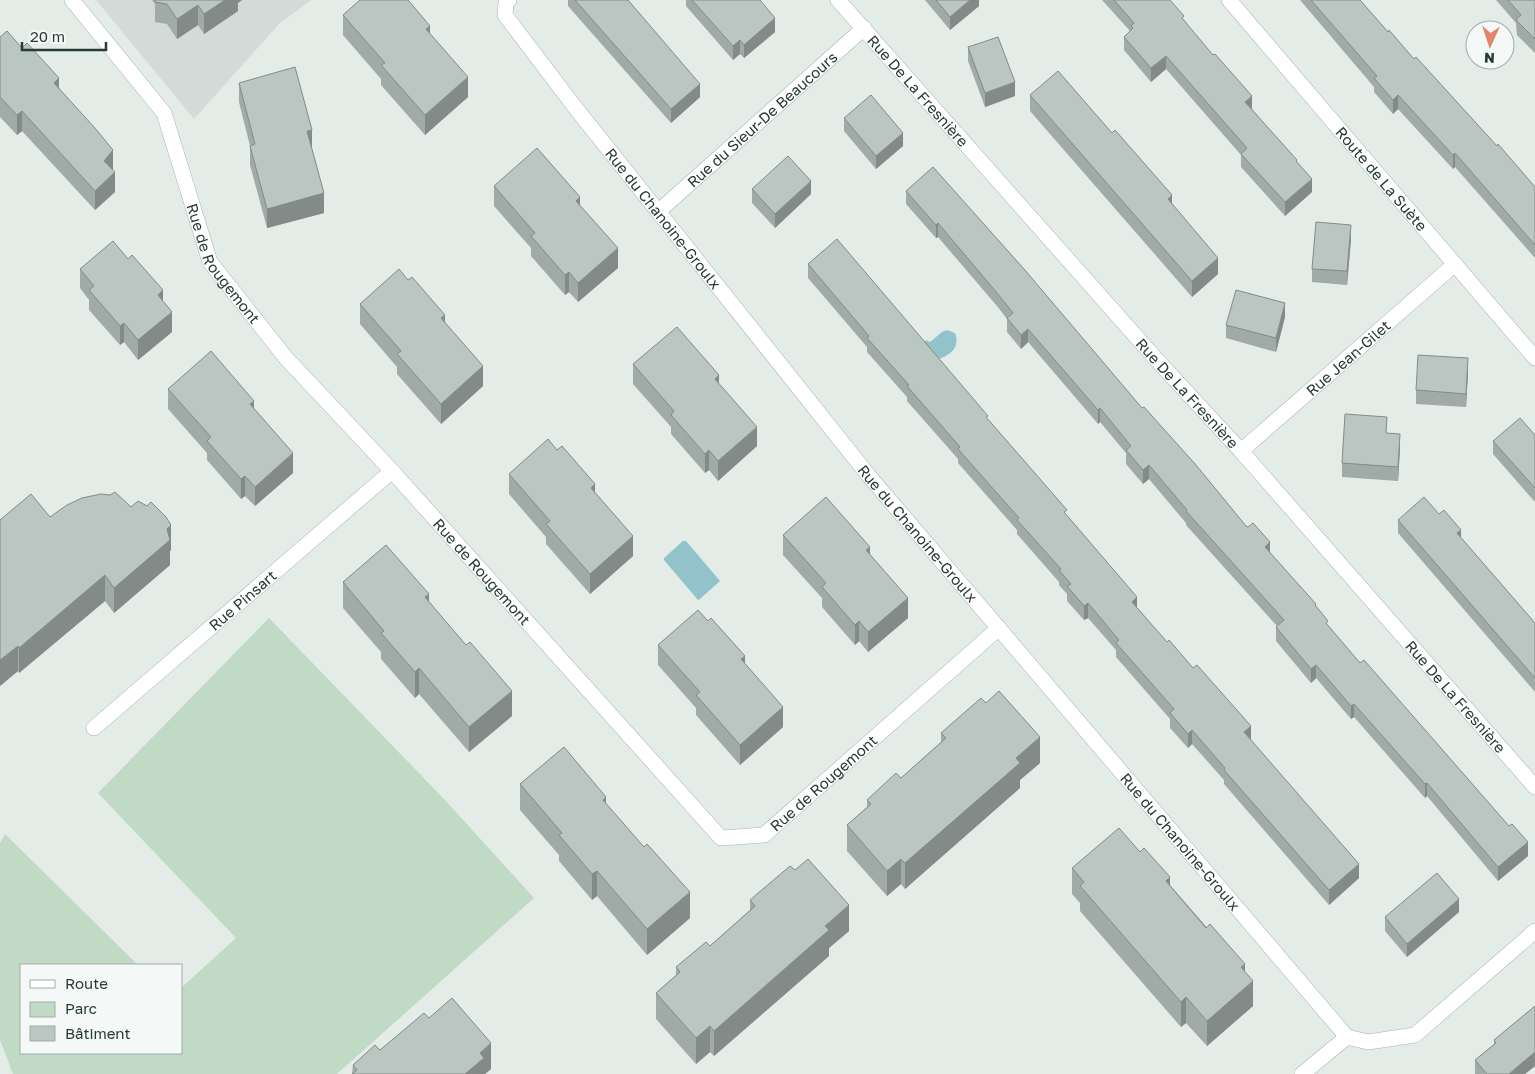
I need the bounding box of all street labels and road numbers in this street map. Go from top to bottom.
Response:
street label: Rue De La Fresnière [864,31,973,150]
street label: Rue du Sieur-De Beaucours [683,47,841,191]
street label: Route de La Suète [1332,123,1431,235]
street label: Rue du Chanoine-Groulx [602,144,725,292]
street label: Rue de Rougemont [183,201,264,327]
street label: Rue Jean-Gilet [1302,316,1394,399]
street label: Rue De La Fresnière [1133,334,1243,452]
street label: Rue du Chanoine-Groulx [854,461,981,606]
street label: Rue de Rougemont [430,515,534,628]
street label: Rue Pinsart [205,566,280,634]
street label: Rue De La Fresnière [1402,637,1510,756]
street label: Rue de Rougemont [766,731,880,835]
street label: Rue du Chanoine-Groulx [1117,769,1244,914]

